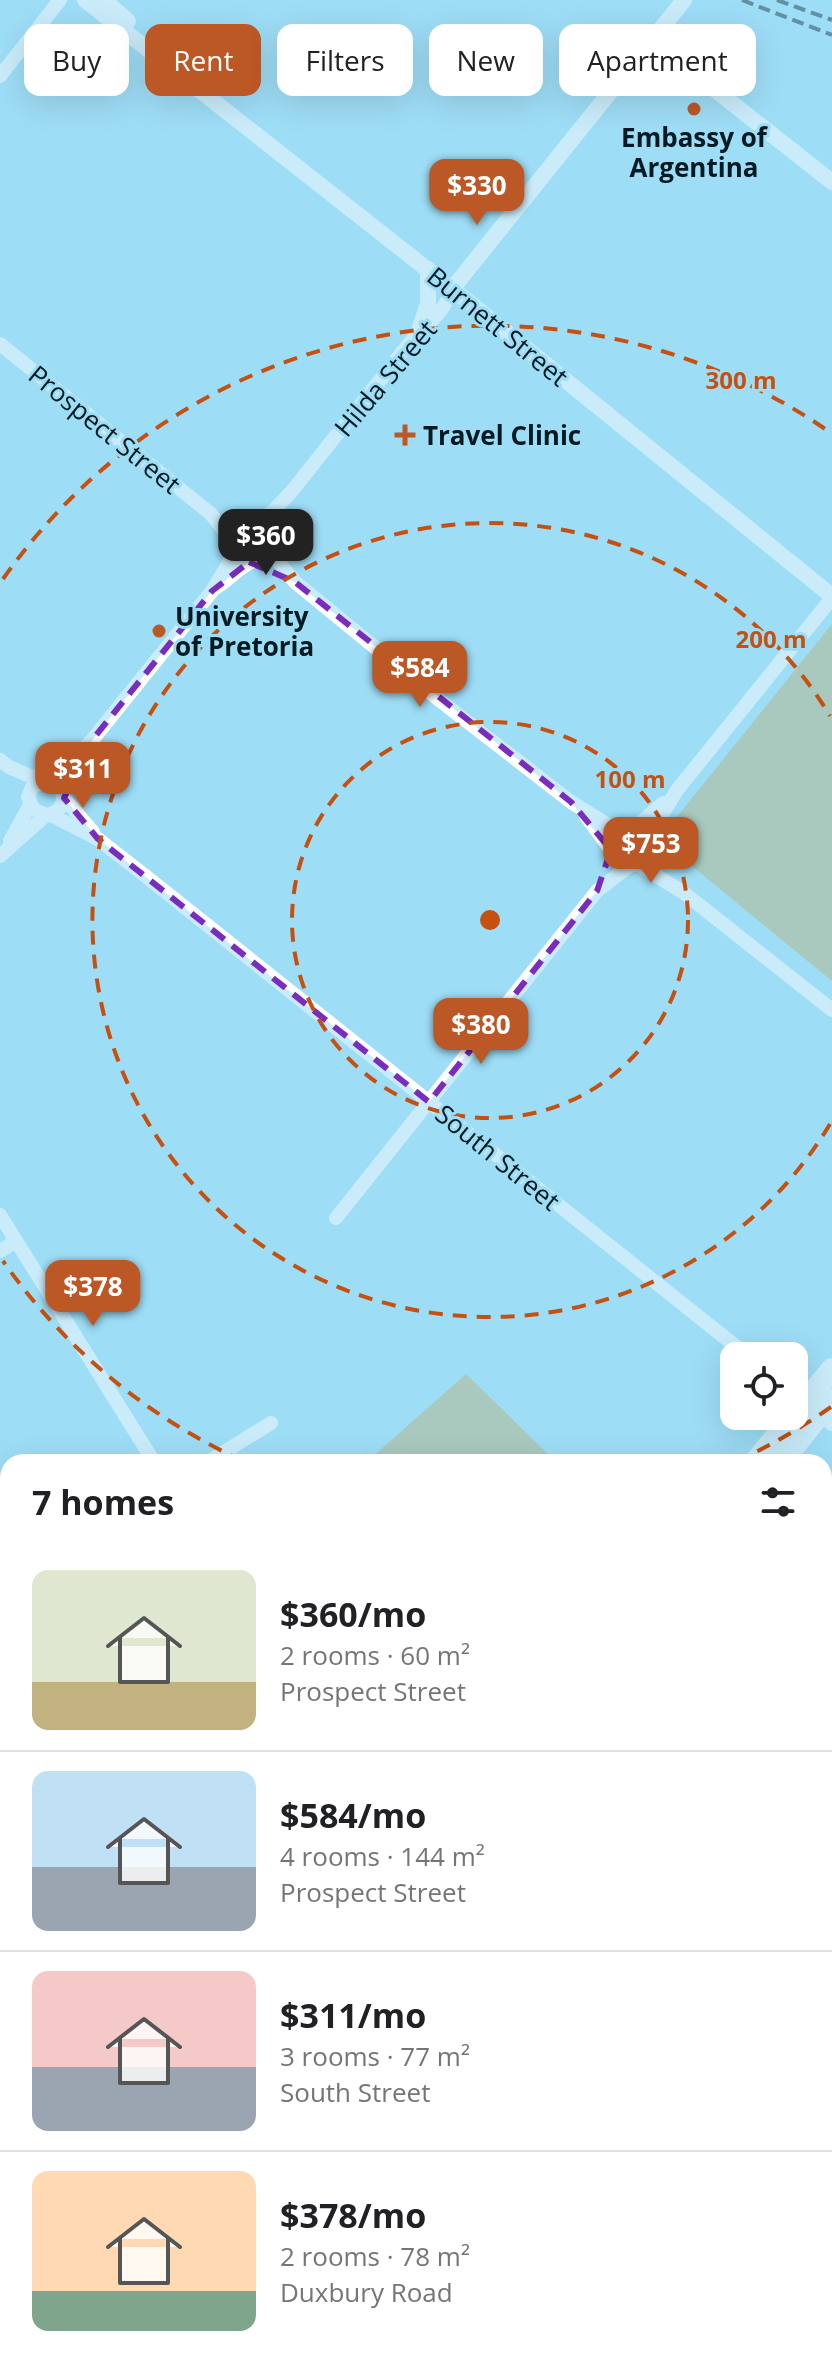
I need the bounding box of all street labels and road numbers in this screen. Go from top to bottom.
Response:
street label: Burnett Street [420,258,576,394]
street label: Hilda Street [326,312,444,444]
street label: Prospect Street [21,357,189,501]
street label: South Street [428,1096,568,1218]

